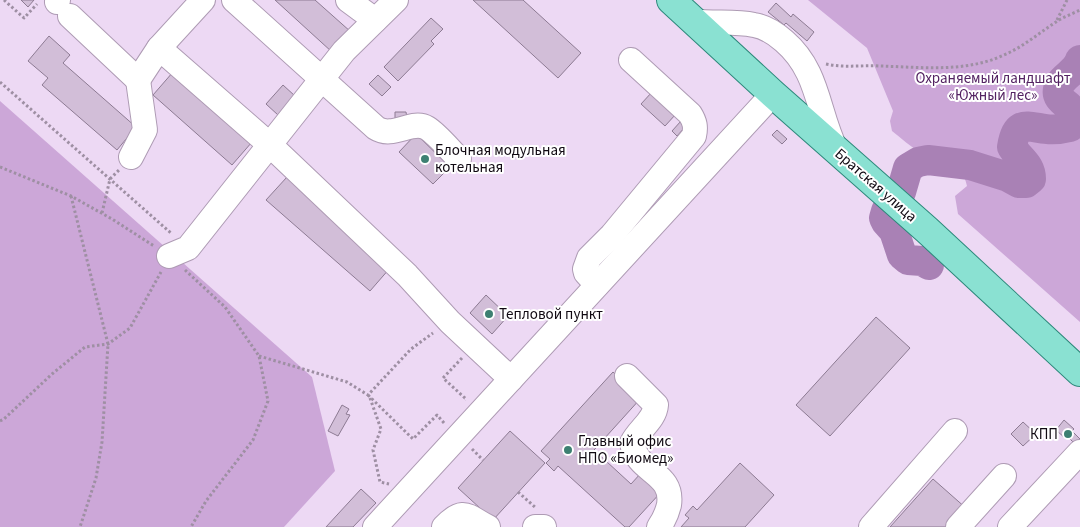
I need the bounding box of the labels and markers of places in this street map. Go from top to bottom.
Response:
place label: Блочная модульная котельная [435,140,566,178]
marker: Блочная модульная котельная [419,153,431,165]
place label: Тепловой пункт [499,304,603,325]
marker: Тепловой пункт [483,308,495,320]
place label: КПП [1030,424,1058,445]
marker: КПП [1062,428,1074,440]
place label: Главный офис НПО «Биомед» [578,431,674,469]
marker: Главный офис НПО «Биомед» [562,444,574,456]

